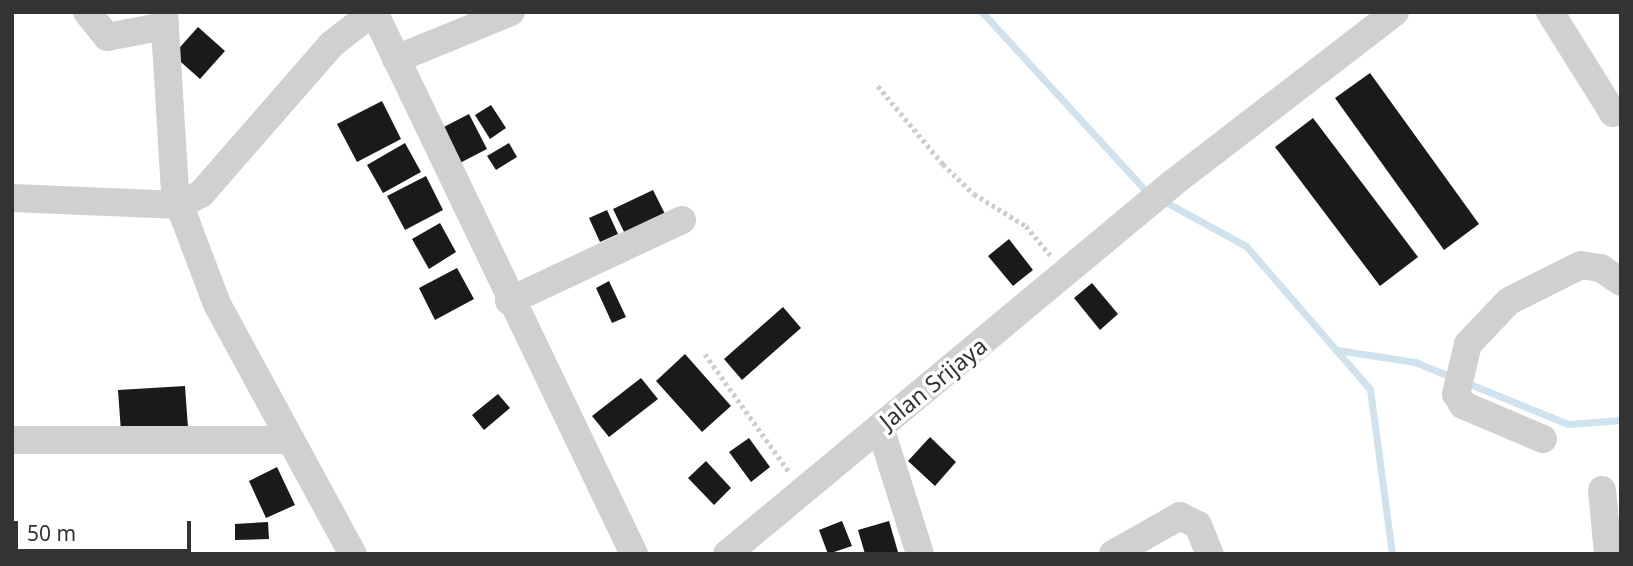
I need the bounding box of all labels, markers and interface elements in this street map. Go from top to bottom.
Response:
street label: Jalan Srijaya [874,331,992,435]
scale bar [18,506,194,550]
text: 50 m [27,519,76,547]

